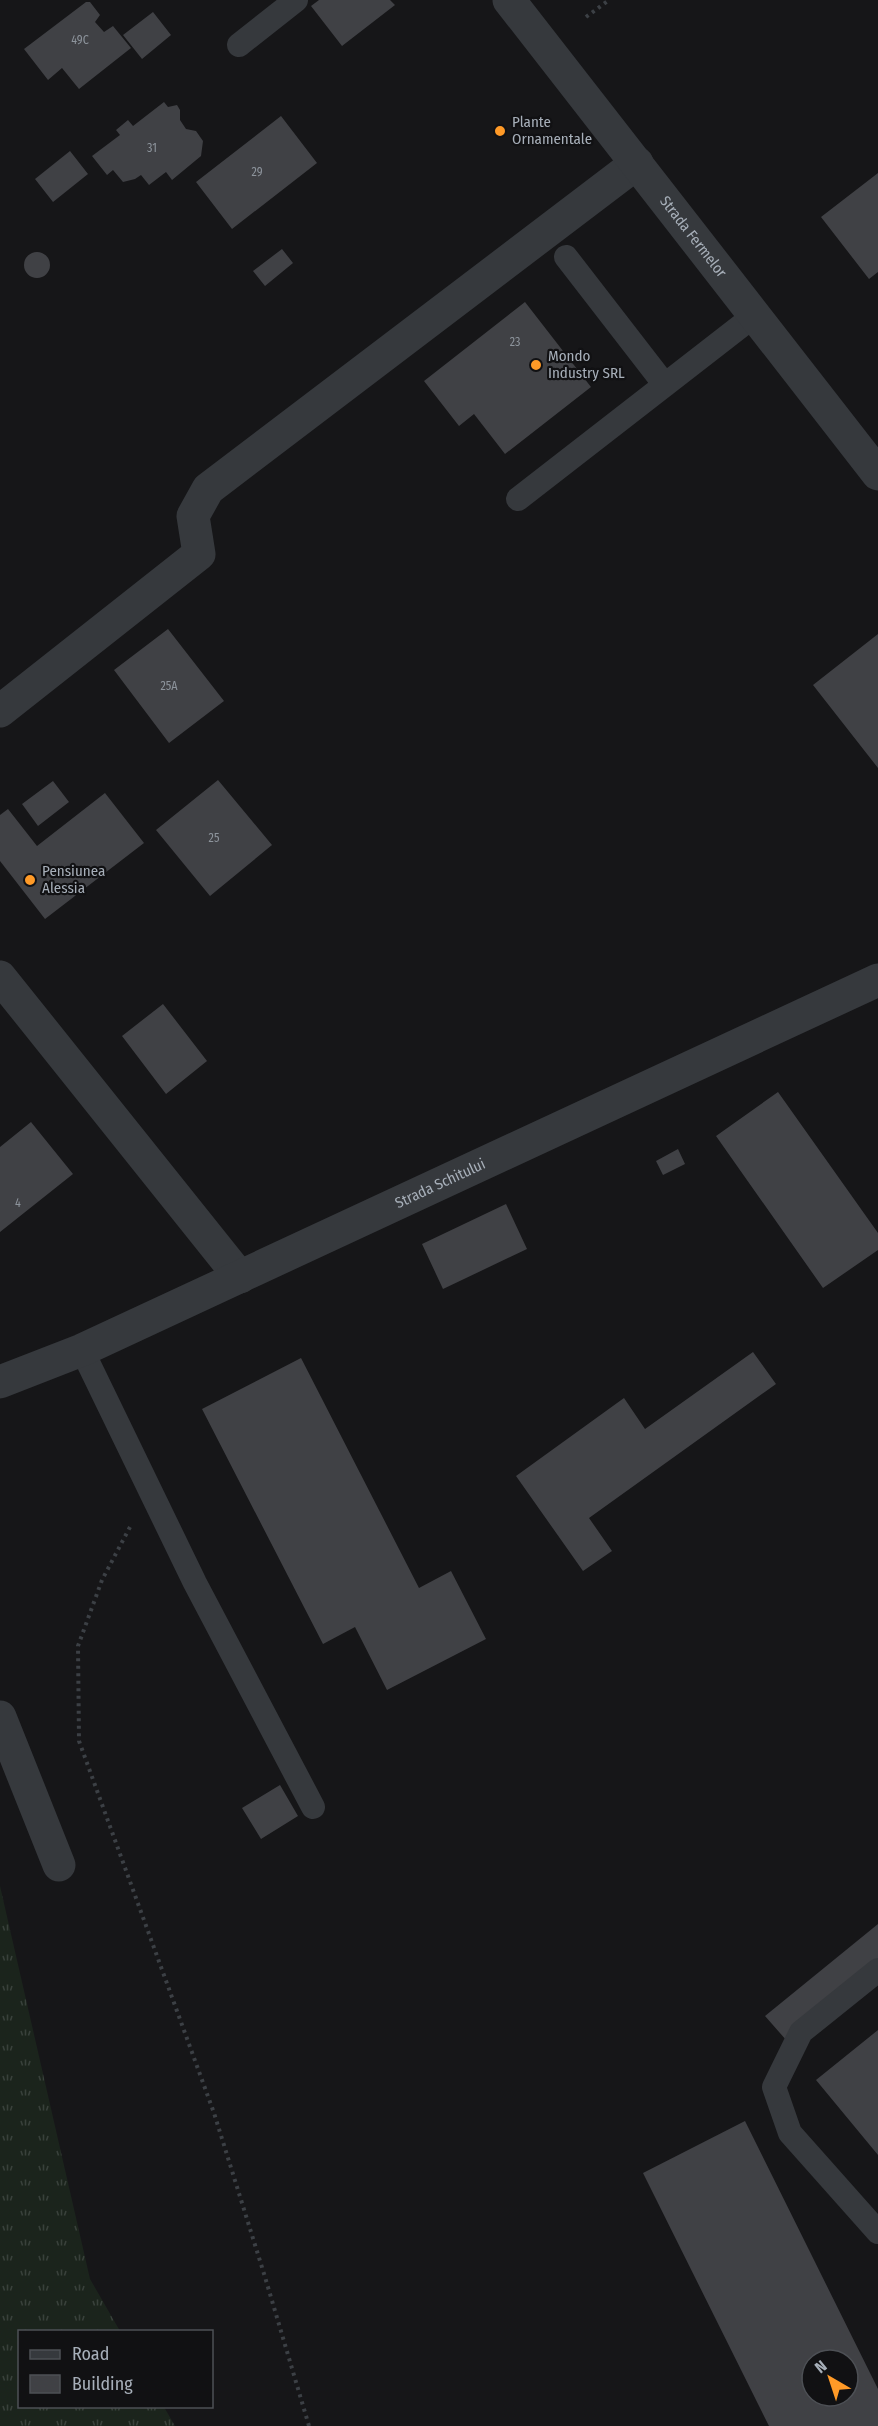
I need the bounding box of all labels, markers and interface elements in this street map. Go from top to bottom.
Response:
house number: 49C [71,33,89,47]
place label: Plante Ornamentale [512,113,592,148]
marker: Plante Ornamentale [493,124,507,138]
house number: 31 [147,141,157,155]
house number: 29 [251,165,263,179]
street label: Strada Fermelor [656,192,731,282]
house number: 23 [510,335,520,349]
place label: Mondo Industry SRL [548,347,625,382]
marker: Mondo Industry SRL [529,358,543,372]
house number: 25A [160,679,178,693]
house number: 25 [209,831,220,845]
place label: Pensiunea Alessia [42,862,105,897]
marker: Pensiunea Alessia [23,873,37,887]
street label: Strada Schitului [392,1155,488,1212]
house number: 4 [15,1196,21,1210]
legend [18,2330,213,2408]
text: Road [72,2343,109,2365]
north arrow [800,2348,860,2408]
text: N [811,2356,831,2377]
text: Building [72,2373,133,2395]

